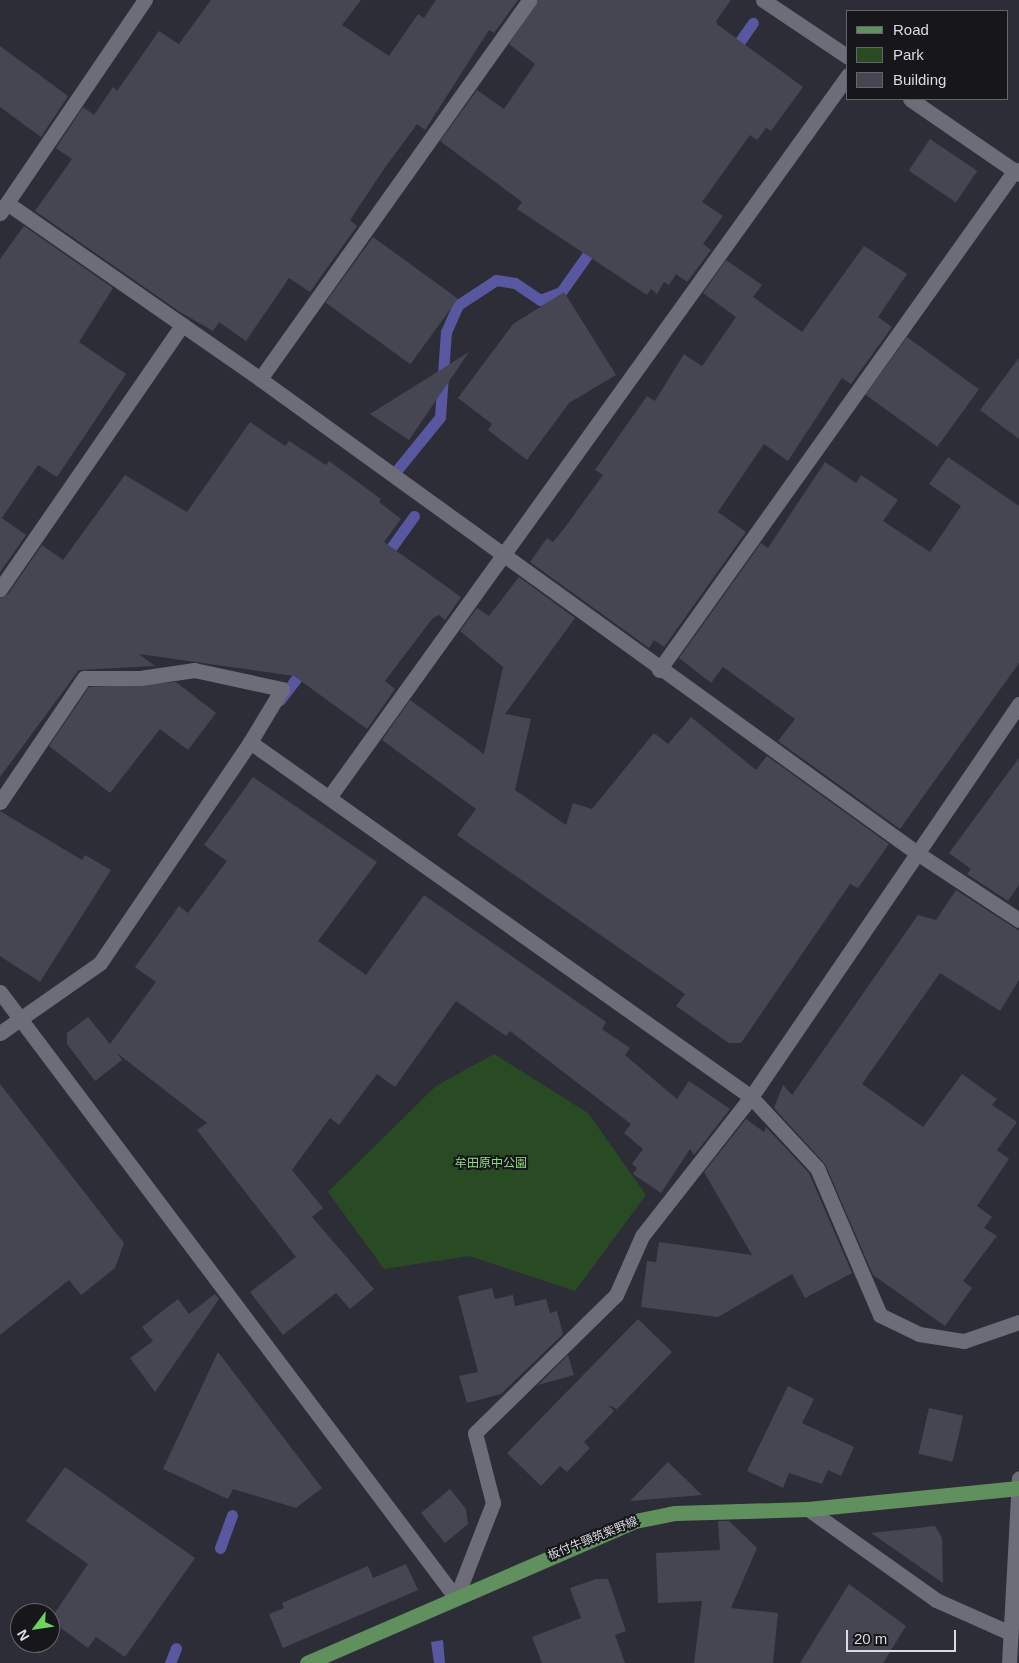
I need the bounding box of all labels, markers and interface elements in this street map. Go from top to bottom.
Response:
legend [846,10,1009,100]
text: Road [893,21,929,38]
text: Park [893,46,924,63]
text: Building [893,71,946,88]
park label: 牟田原中公園 [455,1157,527,1171]
street label: 板付牛頸筑紫野線 [546,1514,640,1564]
north arrow [10,1603,60,1653]
scale bar [849,1620,959,1652]
text: N [14,1627,32,1644]
text: 20 m [854,1630,887,1647]

